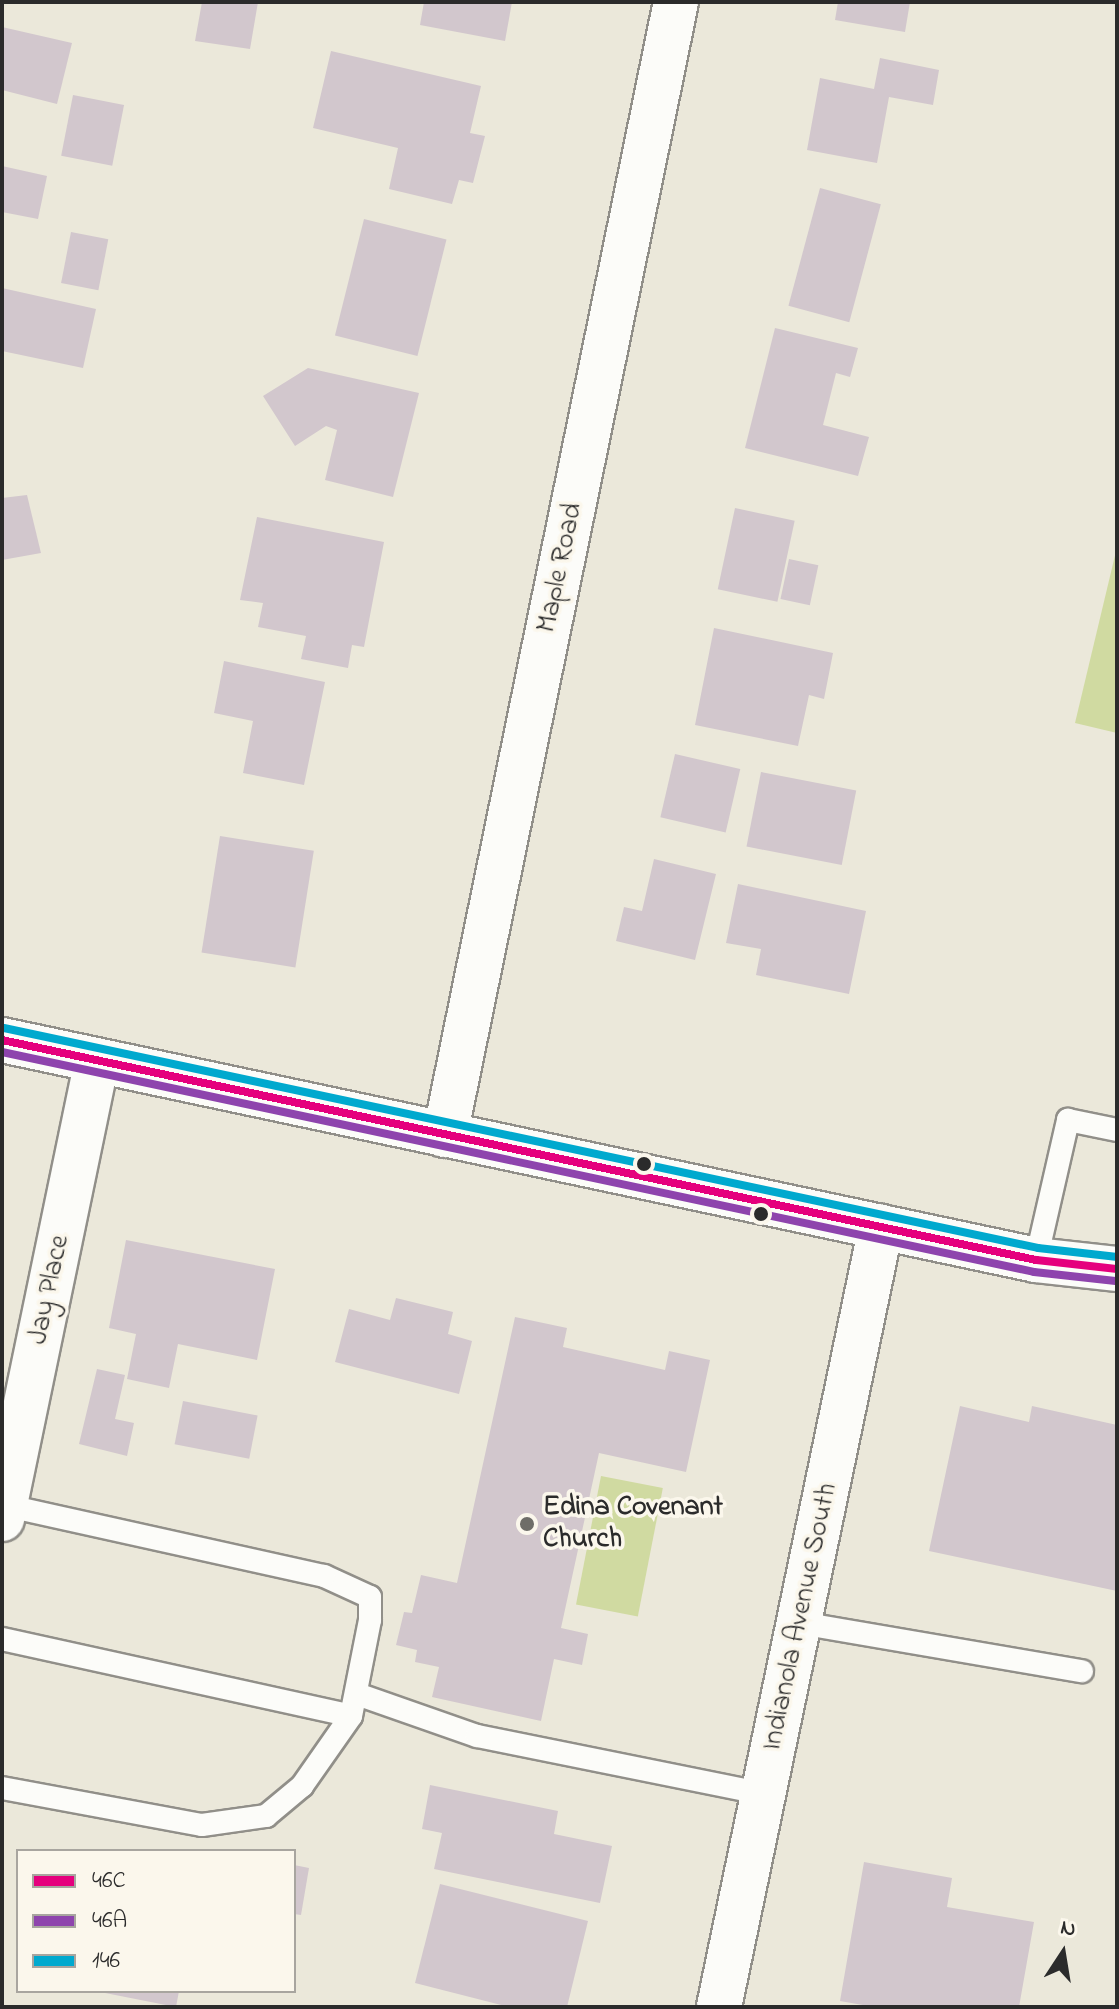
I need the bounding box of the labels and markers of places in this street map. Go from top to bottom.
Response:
unlabelled marker [636,1156,652,1172]
unlabelled marker [753,1206,769,1222]
place label: Edina Covenant Church [543,1491,723,1557]
marker: Edina Covenant Church [518,1515,536,1533]

